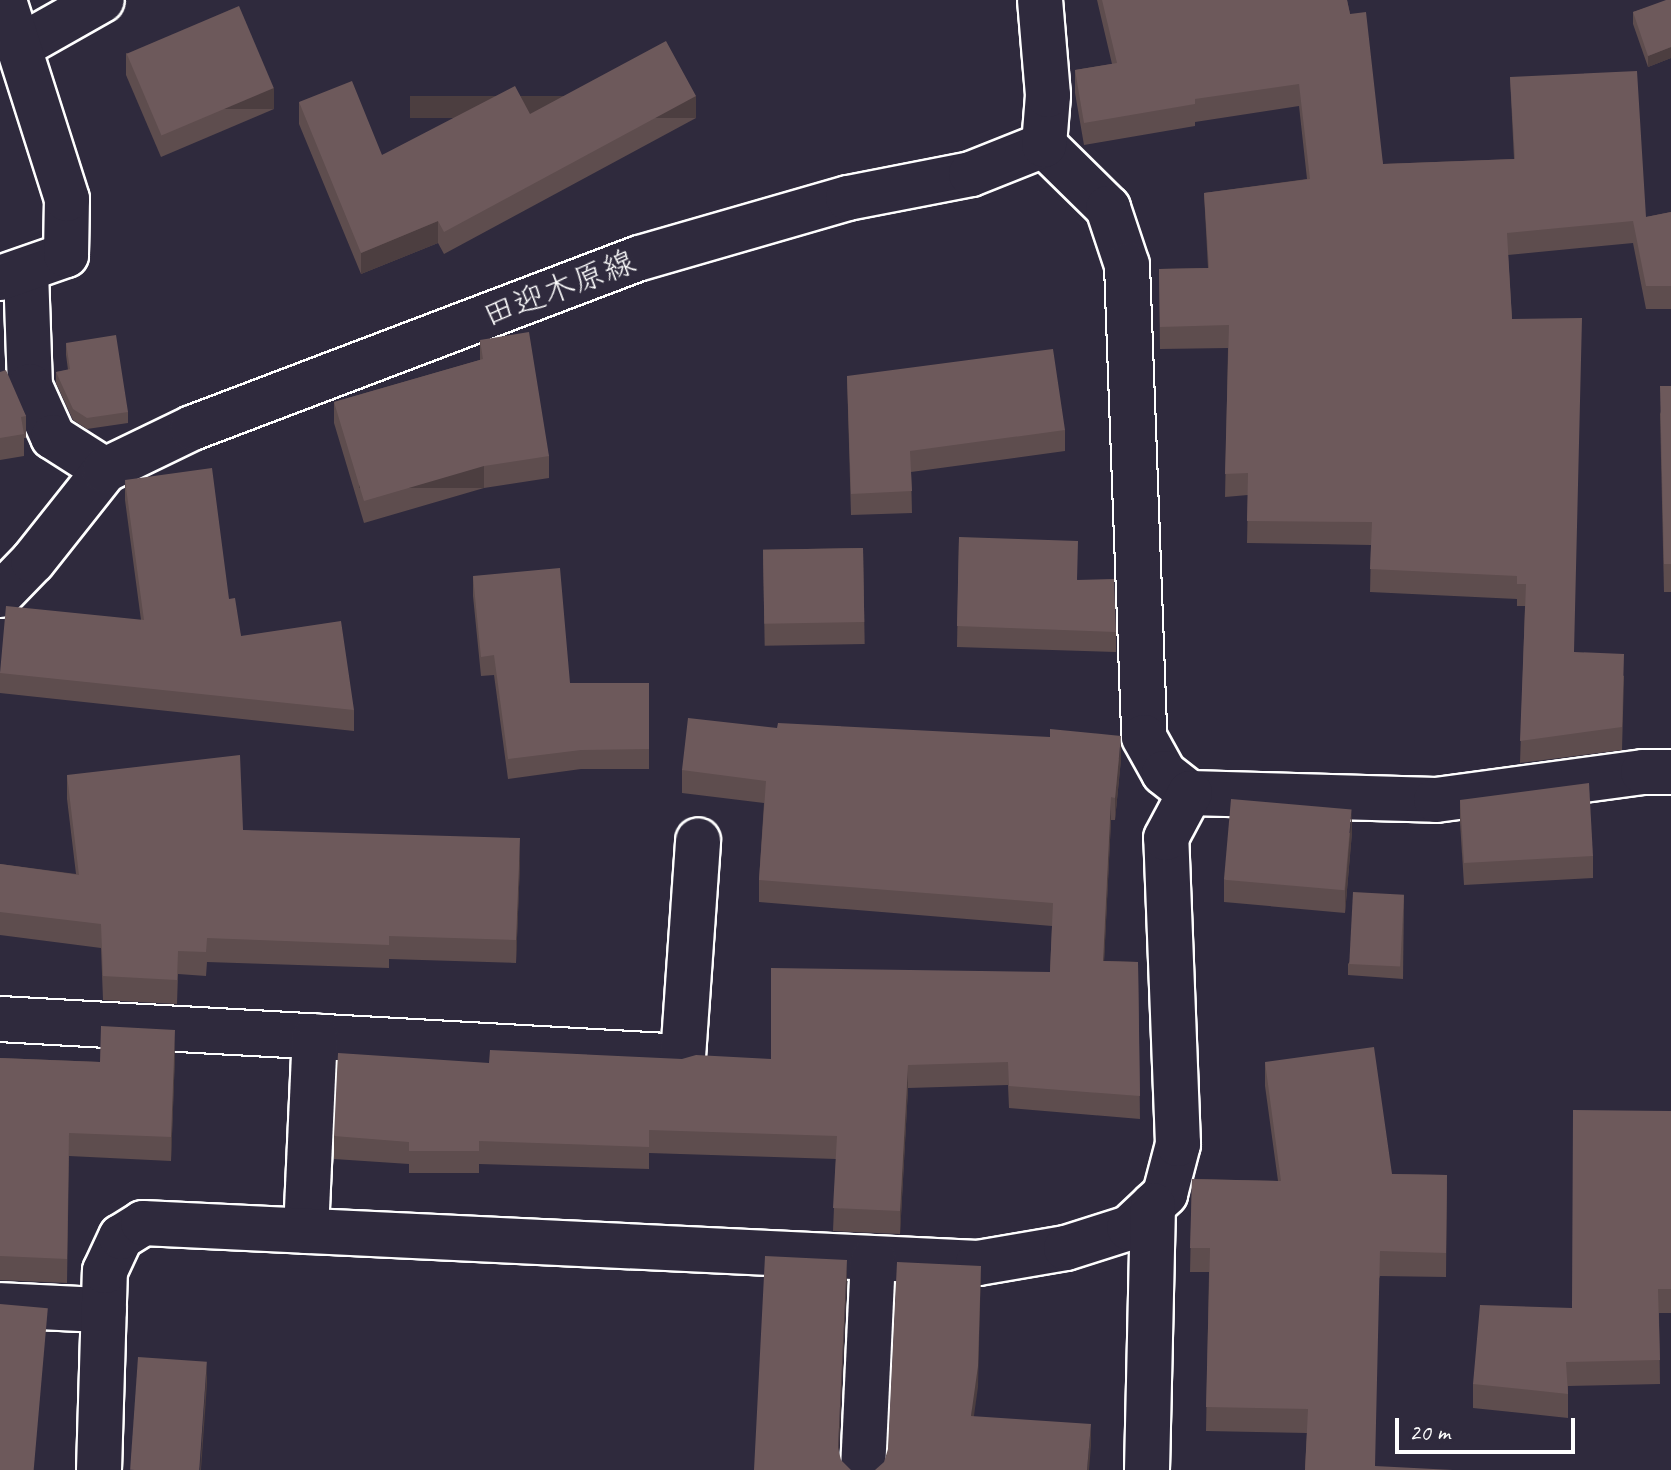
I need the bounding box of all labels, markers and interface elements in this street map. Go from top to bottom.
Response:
street label: 田迎木原線 [477,242,641,336]
scale bar [1399,1402,1579,1452]
text: 20 m [1409,1417,1450,1447]

